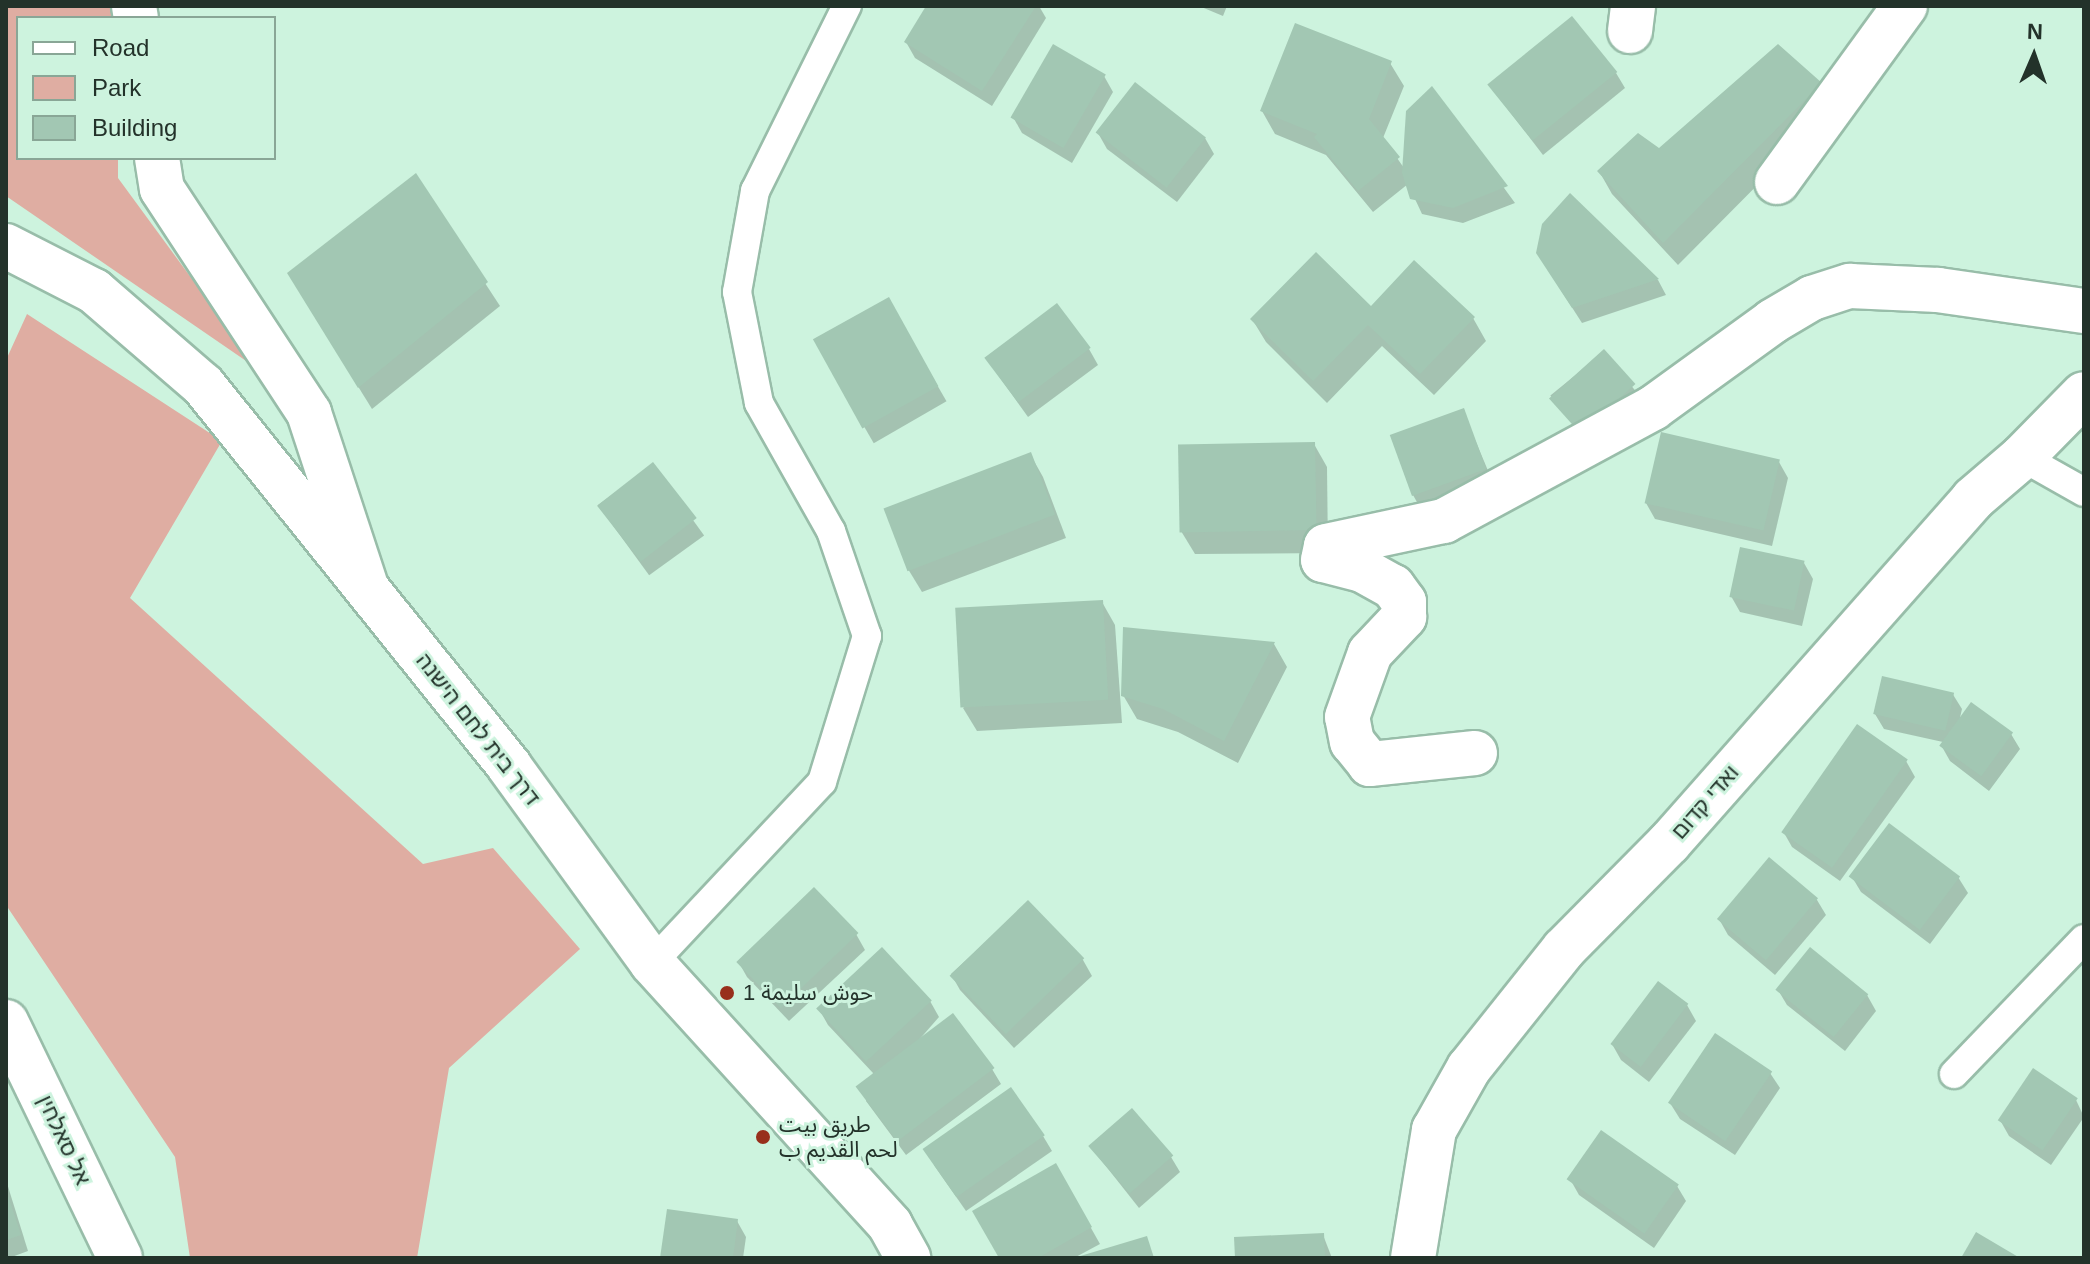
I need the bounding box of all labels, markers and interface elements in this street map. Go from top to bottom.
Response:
legend [16,16,276,160]
north arrow [1994,16,2074,96]
text: N [2026,19,2043,44]
text: Road [92,34,149,61]
text: Park [92,74,141,101]
text: Building [92,114,177,141]
street label: דרך בית לחם הישנה [410,648,546,810]
street label: ואדי קדום [1666,760,1744,844]
place label: حوش سليمة 1 [743,980,873,1006]
marker: حوش سليمة 1 [718,984,736,1002]
street label: אל סאלחין [32,1091,96,1189]
place label: طريق بيت لحم القديم ب [779,1111,898,1162]
marker: طريق بيت لحم القديم ب [754,1128,772,1146]

